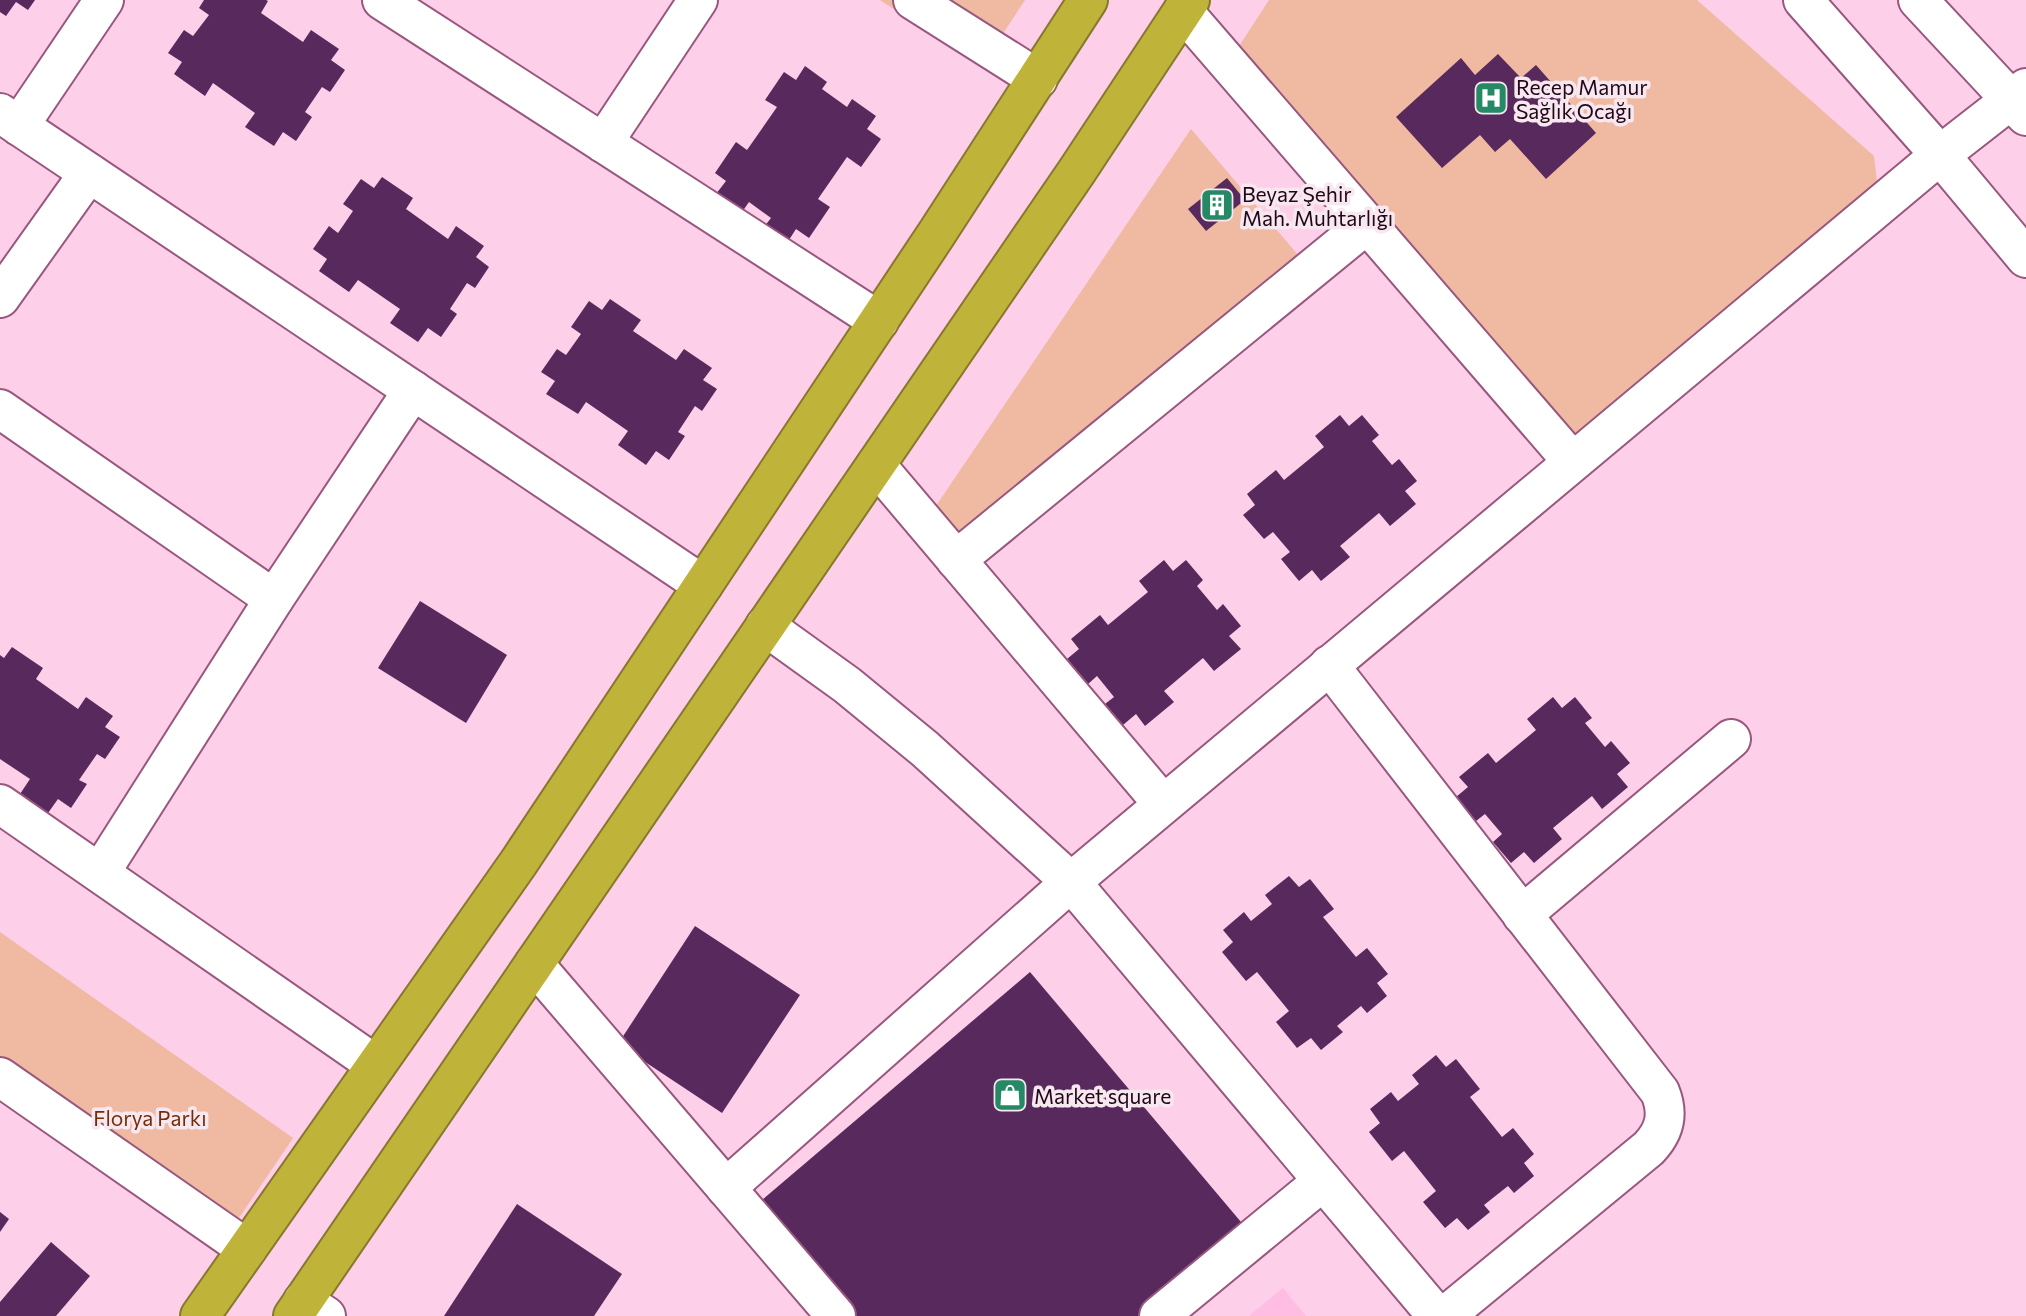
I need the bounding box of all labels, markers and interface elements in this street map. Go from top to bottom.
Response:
place label: Recep Mamur Sağlık Ocağı [1516,74,1648,123]
hospital icon: Recep Mamur Sağlık Ocağı [1472,79,1510,117]
place label: Beyaz Şehir Mah. Muhtarlığı [1242,181,1393,230]
building icon: Beyaz Şehir Mah. Muhtarlığı [1198,186,1236,224]
shop icon: Market square [991,1076,1029,1114]
place label: Market square [1034,1083,1171,1108]
park label: Florya Parkı [93,1105,207,1130]

